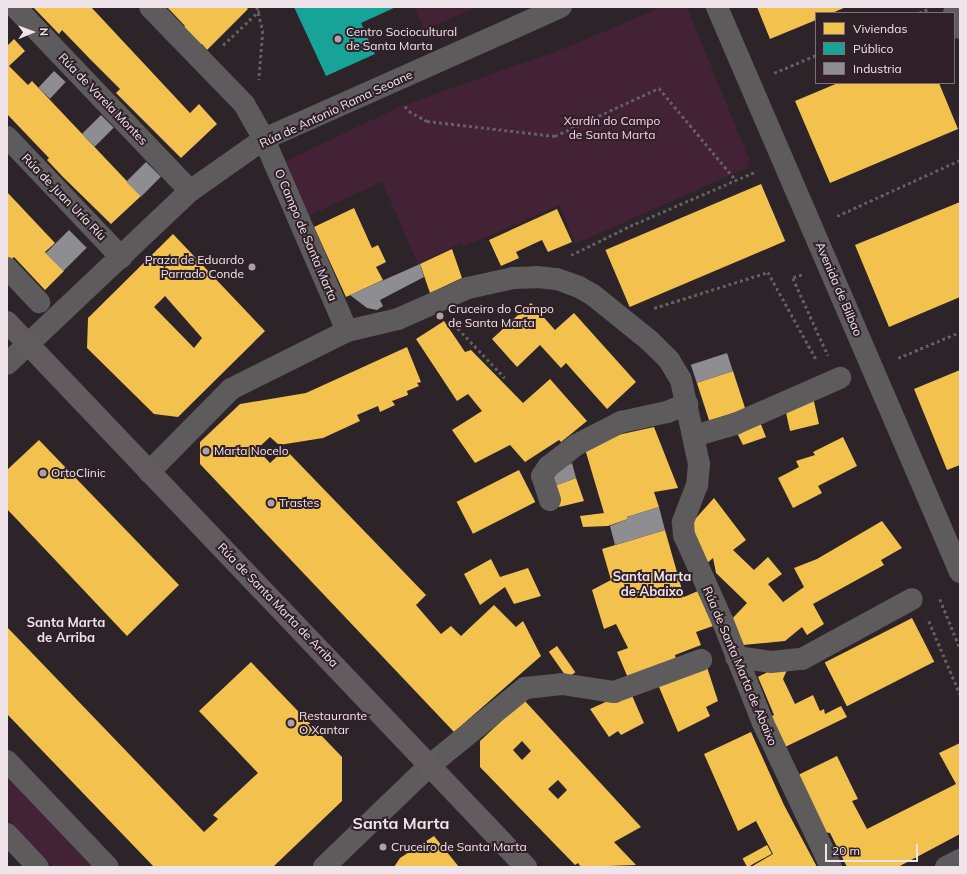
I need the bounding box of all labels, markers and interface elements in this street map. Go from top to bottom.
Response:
north arrow [12,12,52,52]
legend [815,12,955,84]
text: Viviendas [853,21,907,36]
place label: Centro Sociocultural de Santa Marta [346,25,457,53]
text: N [37,28,51,36]
marker: Centro Sociocultural de Santa Marta [333,34,343,44]
text: Público [853,41,893,56]
street label: Rúa de Varela Montes [55,50,151,148]
text: Industria [853,61,902,76]
street label: Rúa de Antonio Rama Seoane [257,67,415,151]
park label: Xardín do Campo de Santa Marta [564,114,660,142]
street label: Rúa de Juan Uría Ríu [19,151,109,243]
street label: O Campo de Santa Marta [272,167,340,303]
street label: Avenida de Bilbao [813,240,865,338]
place label: Praza de Eduardo Parrado Conde [145,253,244,281]
marker: Praza de Eduardo Parrado Conde [247,262,257,272]
place label: Cruceiro do Campo de Santa Marta [448,302,554,330]
marker: Cruceiro do Campo de Santa Marta [435,311,445,321]
place label: Marta Nocelo [214,444,289,458]
marker: Marta Nocelo [201,446,211,456]
place label: OrtoClinic [51,466,106,480]
marker: OrtoClinic [38,468,48,478]
place label: Trastes [279,496,319,510]
marker: Trastes [266,498,276,508]
street label: Rúa de Santa Marta de Arriba [215,540,341,670]
district label: Santa Marta de Abaixo [613,569,691,600]
street label: Rúa de Santa Marta de Abaixo [700,584,780,748]
district label: Santa Marta de Arriba [27,615,105,646]
place label: Restaurante O Xantar [299,709,367,737]
marker: Restaurante O Xantar [286,718,296,728]
district label: Santa Marta [353,813,449,833]
scale bar [827,836,920,862]
place label: Cruceiro de Santa Marta [391,840,527,854]
marker: Cruceiro de Santa Marta [378,842,388,852]
text: 20 m [832,843,860,858]

